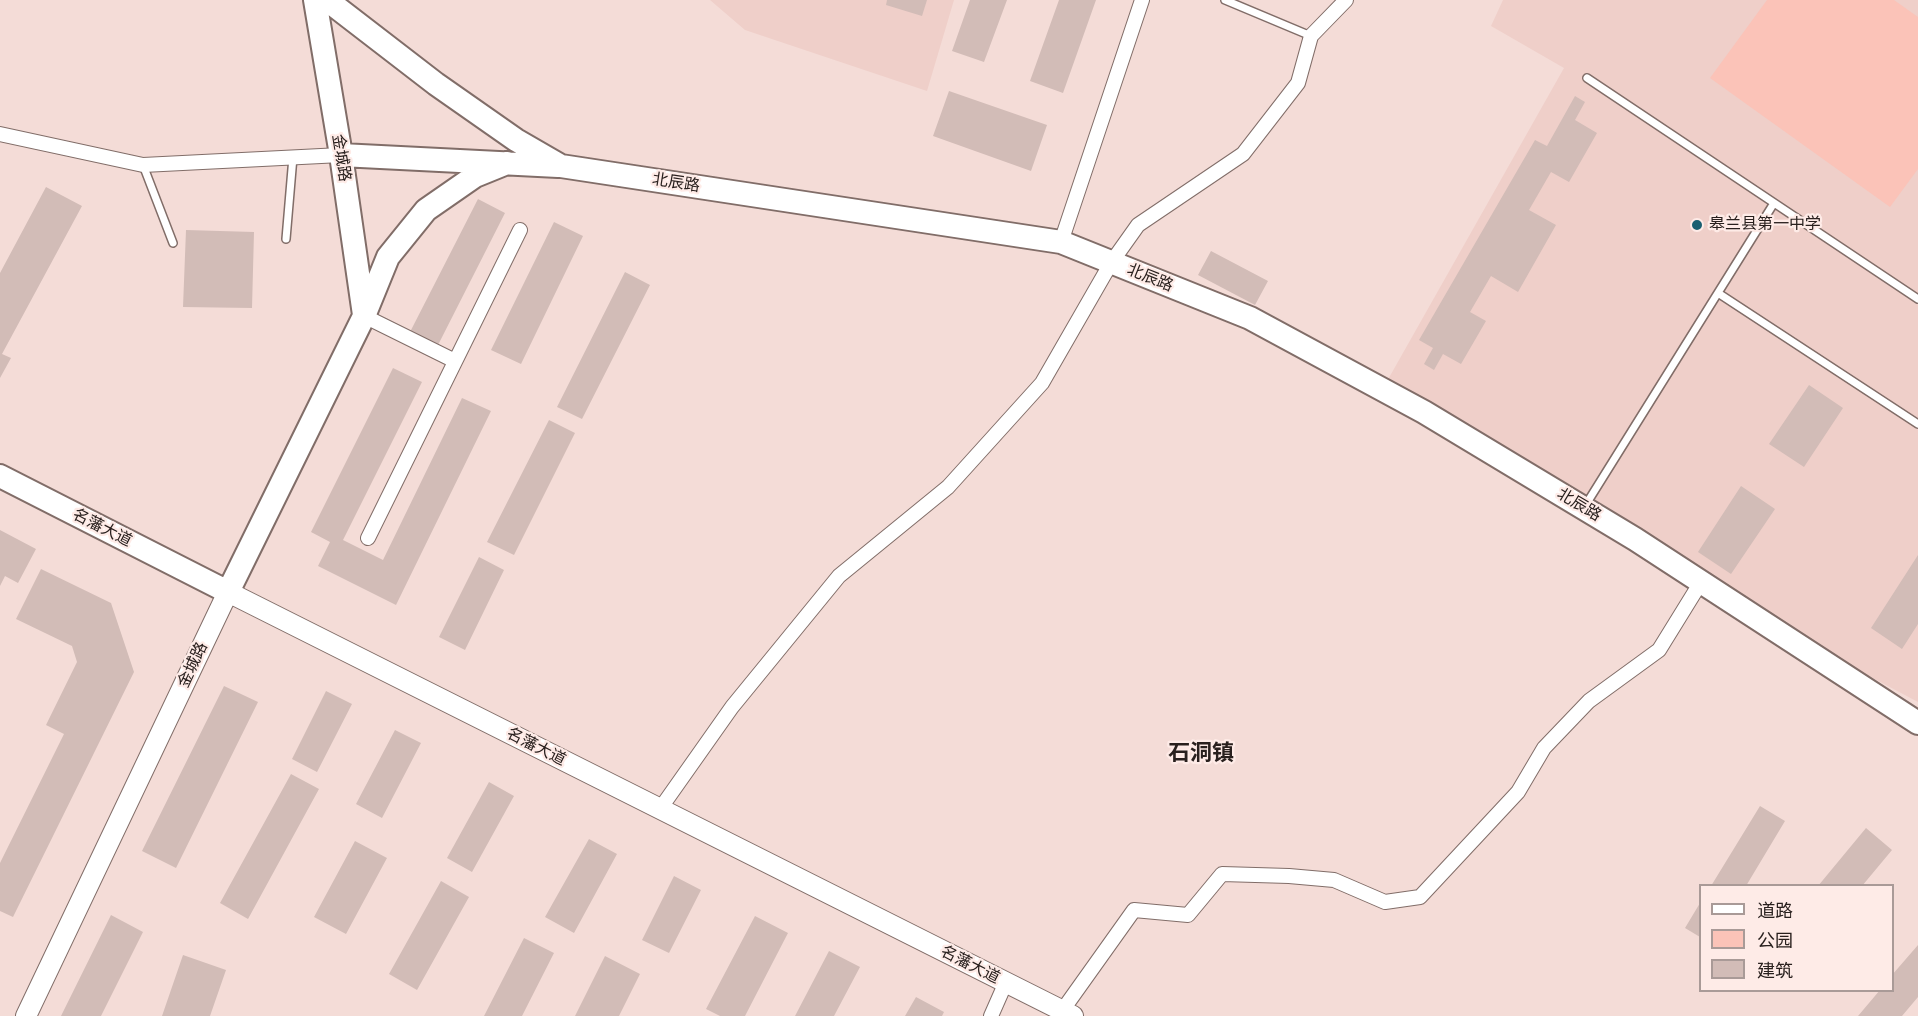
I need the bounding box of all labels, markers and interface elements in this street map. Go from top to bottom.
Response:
street label: 金城路 [328,133,354,183]
street label: 北辰路 [651,170,701,196]
place label: 皋兰县第一中学 [1709,215,1821,235]
marker: 皋兰县第一中学 [1690,218,1704,232]
street label: 北辰路 [1124,260,1176,296]
street label: 北辰路 [1553,484,1605,526]
street label: 名藩大道 [69,505,135,551]
street label: 金城路 [174,639,212,691]
street label: 名藩大道 [503,724,569,770]
district label: 石洞镇 [1168,741,1234,767]
legend [1699,884,1894,992]
text: 道路 [1757,898,1793,922]
text: 公园 [1757,928,1793,952]
street label: 名藩大道 [937,942,1003,988]
text: 建筑 [1757,958,1793,982]

